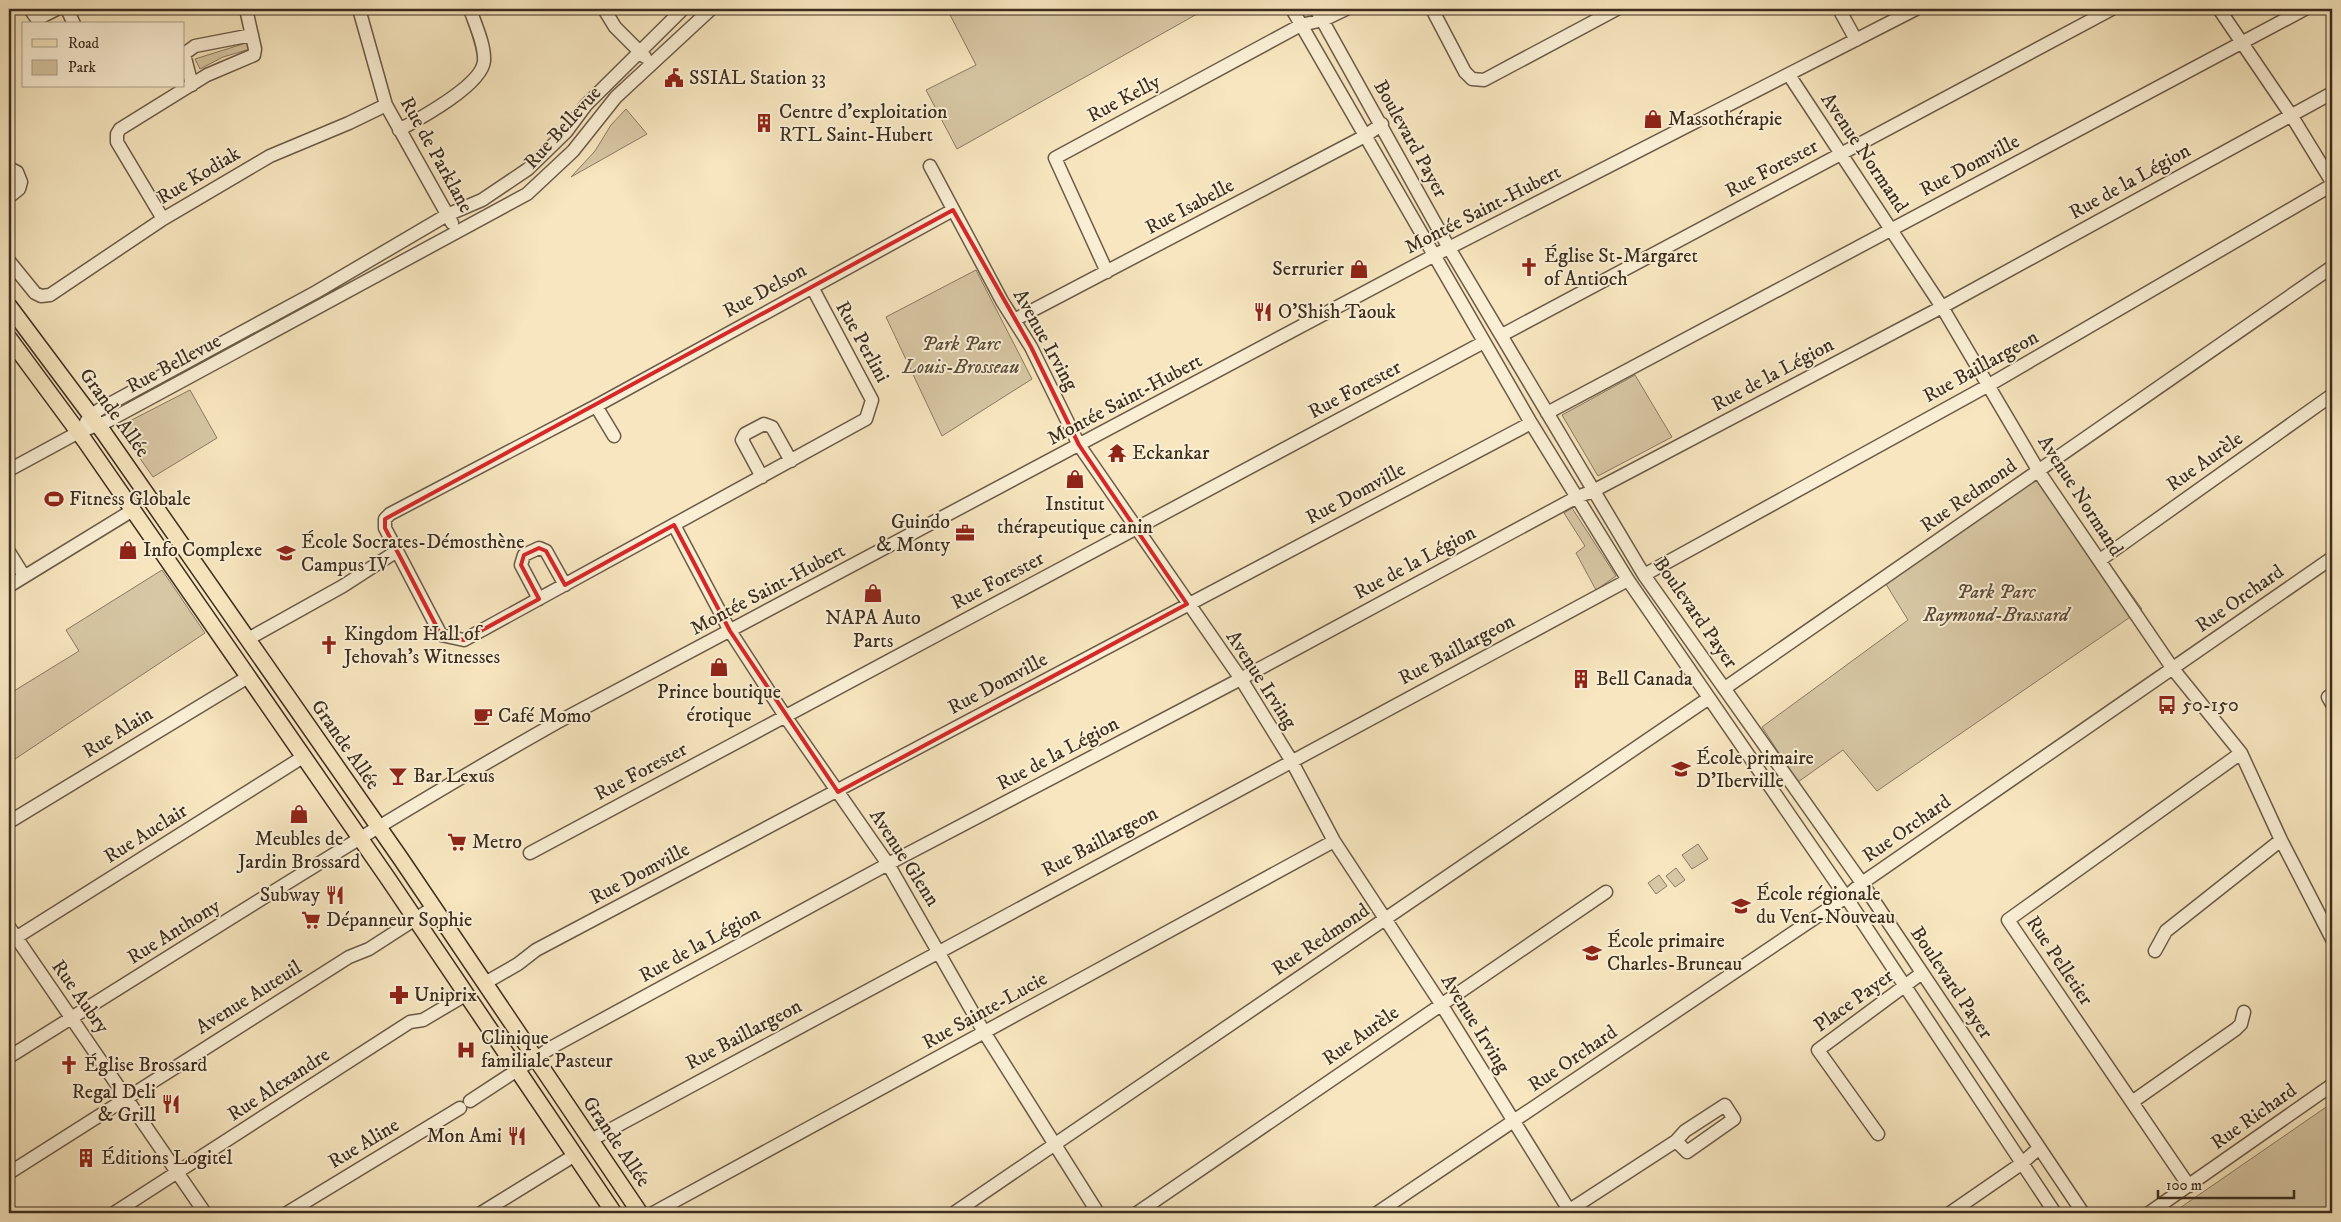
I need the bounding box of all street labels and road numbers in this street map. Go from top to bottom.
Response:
street label: Rue Kelly [1083,69,1165,129]
street label: Boulevard Payer [1367,76,1453,203]
street label: Rue Bellevue [519,81,607,175]
street label: Avenue Normand [1815,88,1913,218]
street label: Rue de Parklane [394,93,478,217]
street label: Rue Domville [1916,129,2024,203]
street label: Rue Forester [1721,134,1823,204]
street label: Rue de la Légion [2065,138,2195,226]
street label: Rue Kodiak [153,141,245,211]
street label: Montée Saint-Hubert [1401,160,1565,260]
street label: Rue Isabelle [1141,173,1239,241]
street label: Rue Delson [719,258,812,324]
street label: Avenue Irving [1007,285,1083,395]
street label: Rue Perlini [829,297,895,387]
street label: Rue Baillargeon [1919,325,2044,409]
street label: Rue Bellevue [122,329,226,399]
street label: Rue de la Légion [1708,332,1839,418]
street label: Montée Saint-Hubert [1043,349,1207,451]
street label: Rue Forester [1304,355,1406,425]
street label: Grande Allée [73,364,155,462]
street label: Rue Aurèle [2162,427,2248,497]
street label: Avenue Normand [2032,431,2128,561]
street label: Rue Redmond [1916,454,2022,538]
street label: Rue Domville [1302,457,1410,531]
street label: Rue de la Légion [1350,520,1481,606]
street label: Montée Saint-Hubert [686,539,850,641]
street label: Rue Forester [947,546,1049,616]
street label: Boulevard Payer [1647,552,1743,674]
street label: Rue Orchard [2191,559,2289,639]
street label: Rue Baillargeon [1395,609,1520,691]
street label: Avenue Irving [1220,626,1302,734]
street label: Rue Domville [944,647,1052,721]
street label: Grande Allée [305,695,385,795]
street label: Rue Alain [78,701,158,764]
street label: Rue de la Légion [993,711,1124,797]
street label: Rue Forester [590,737,692,807]
street label: Rue Orchard [1858,789,1956,869]
street label: Rue Auclair [100,798,193,869]
street label: Rue Baillargeon [1038,801,1163,883]
street label: Avenue Glenn [863,805,945,912]
street label: Rue Domville [586,837,694,911]
street label: Rue Anthony [123,893,226,970]
street label: Rue Redmond [1268,898,1374,982]
street label: Rue de la Légion [635,901,765,989]
street label: Rue Pelletier [2020,911,2098,1011]
street label: Boulevard Payer [1904,922,1998,1045]
street label: Rue Aubry [46,955,115,1039]
street label: Avenue Auteuil [192,956,306,1040]
street label: Place Payer [1809,963,1899,1038]
street label: Rue Sainte-Lucie [918,966,1052,1056]
street label: Avenue Irving [1435,970,1515,1078]
street label: Rue Baillargeon [682,994,807,1076]
street label: Rue Aurèle [1318,1001,1404,1071]
street label: Rue Orchard [1524,1020,1622,1098]
street label: Rue Alexandre [223,1043,335,1127]
street label: Rue Richard [2206,1078,2302,1156]
street label: Grande Allée [577,1092,655,1192]
street label: Rue Aline [324,1113,404,1175]

